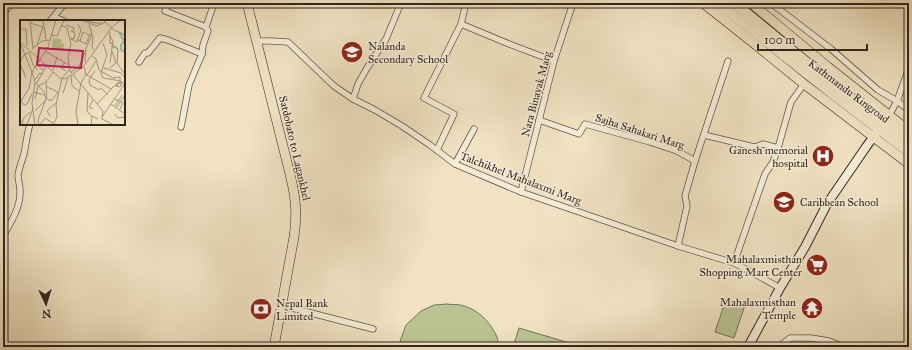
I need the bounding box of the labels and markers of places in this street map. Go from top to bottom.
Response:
school or university icon: Nalanda Secondary School [339,39,365,65]
place label: Nalanda Secondary School [368,40,448,66]
hospital icon: Ganesh memorial hospital [810,143,836,169]
place label: Ganesh memorial hospital [729,144,808,170]
school or university icon: Caribbean School [771,189,797,215]
place label: Caribbean School [800,196,879,209]
supermarket icon: Mahalaxmisthan Shopping Mart Center [804,252,830,278]
place label: Mahalaxmisthan Shopping Mart Center [700,253,803,279]
temple icon: Mahalaxmisthan Temple [799,295,825,321]
bank icon: Nepal Bank Limited [248,296,274,322]
place label: Mahalaxmisthan Temple [720,296,796,322]
place label: Nepal Bank Limited [276,297,329,323]

